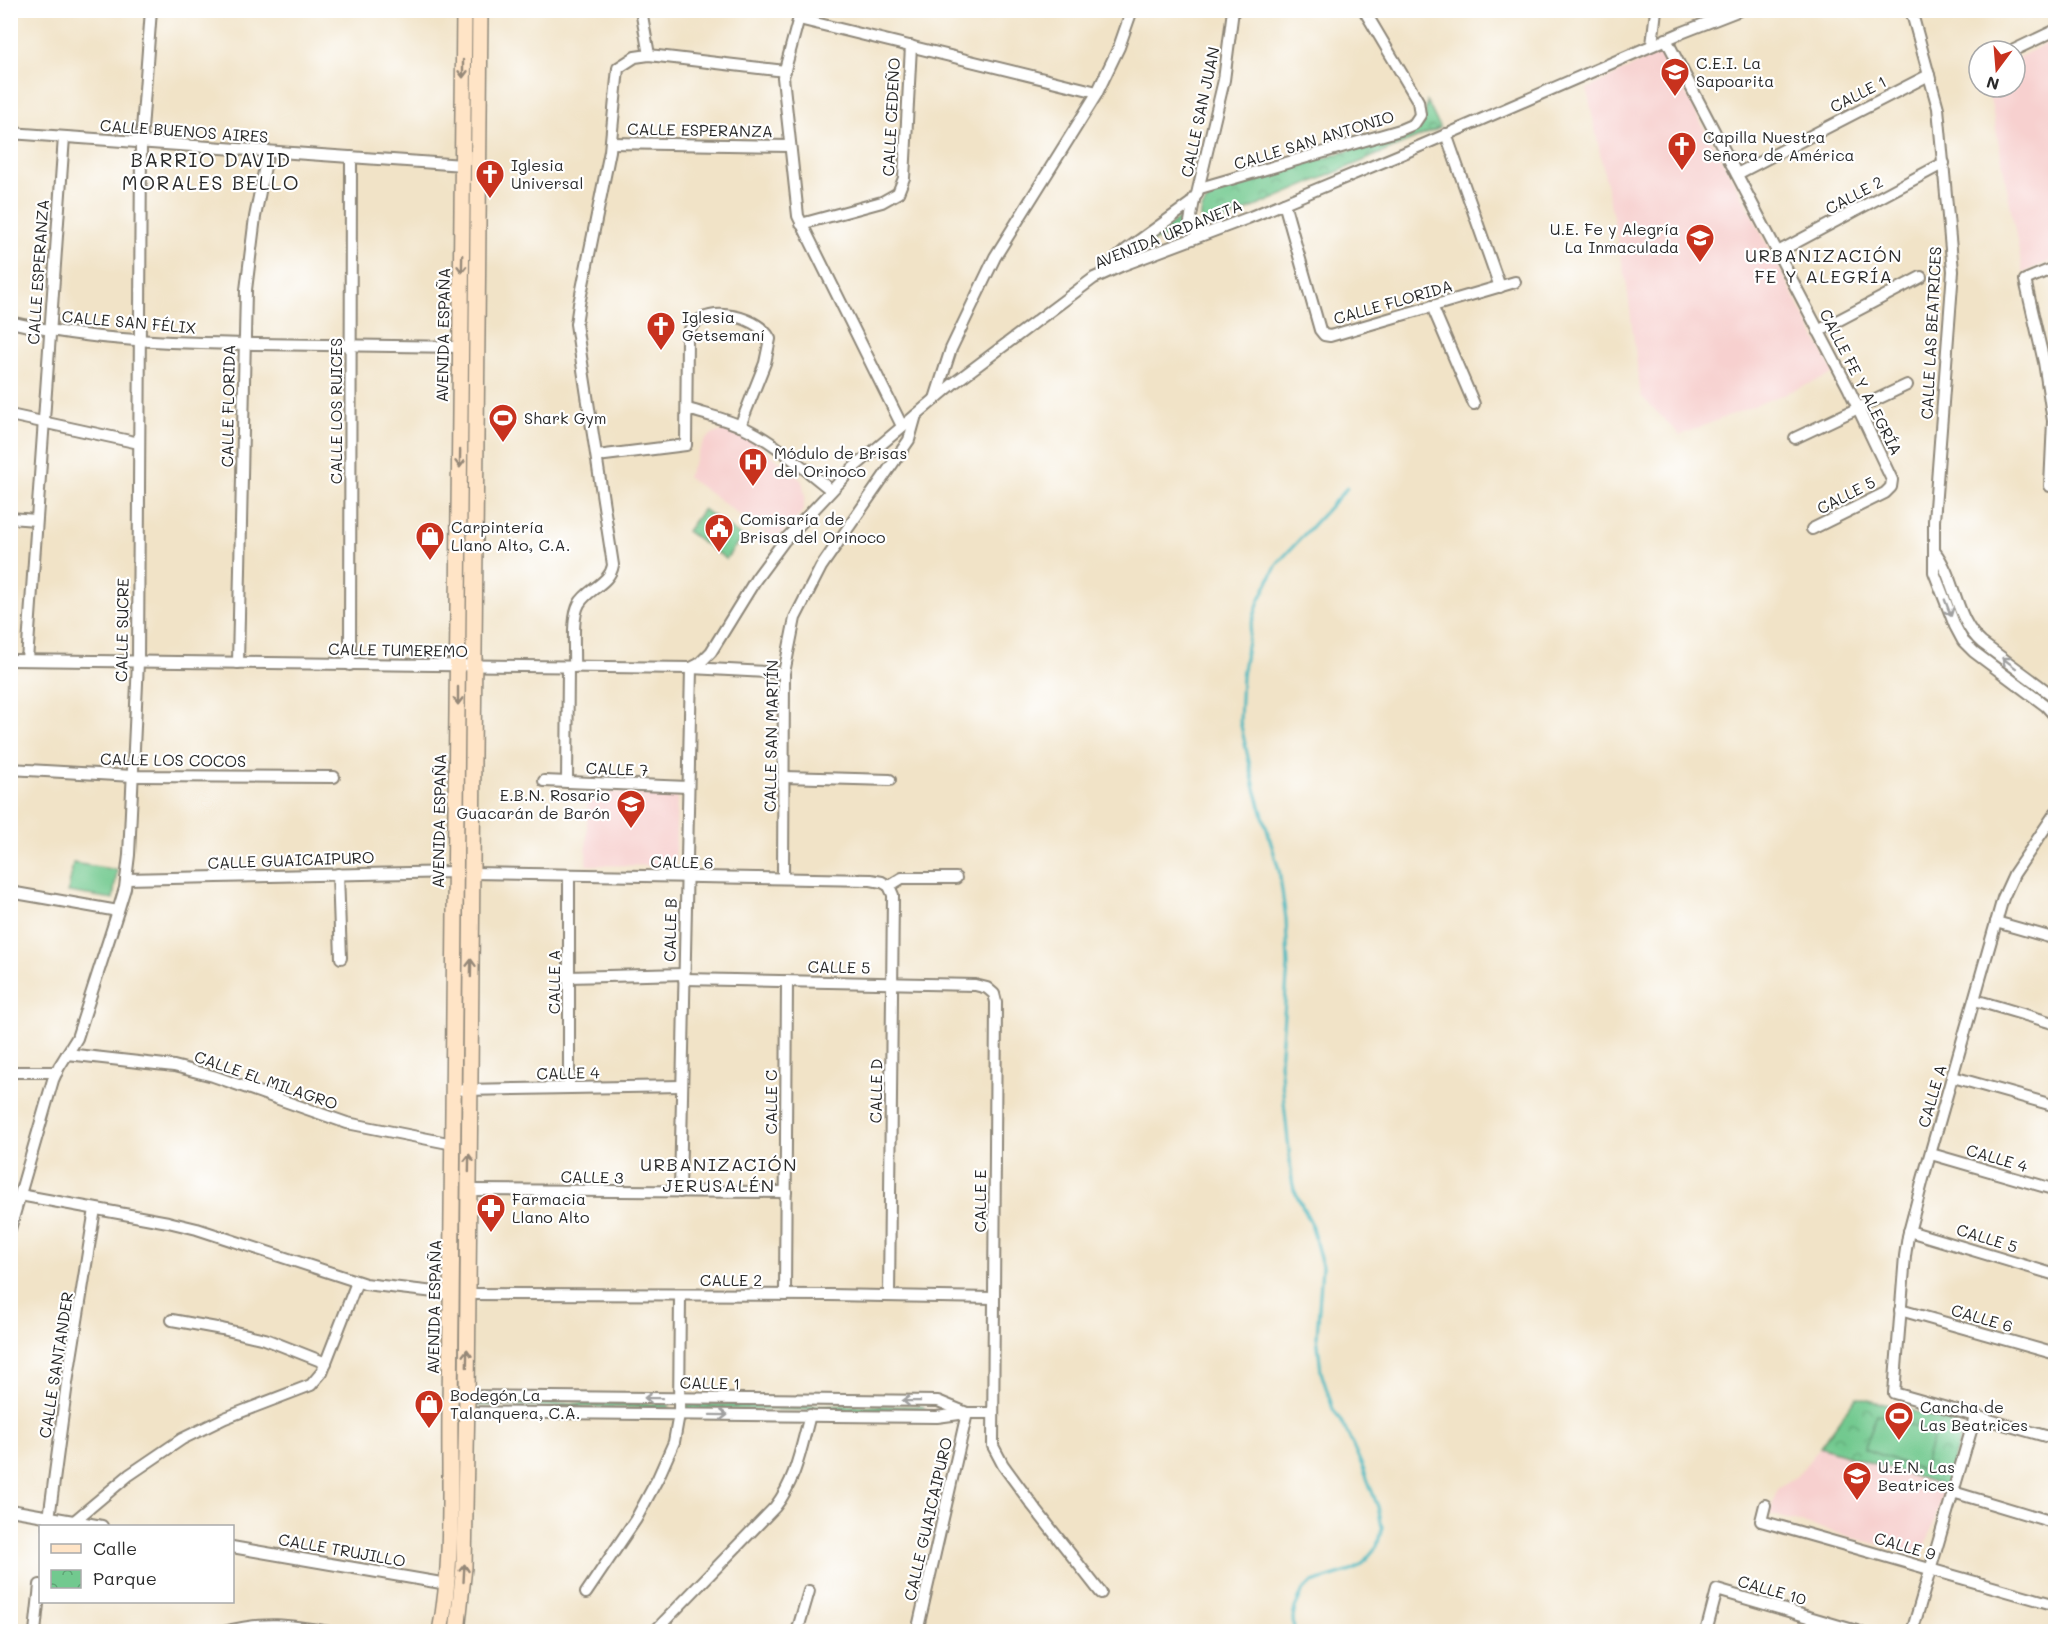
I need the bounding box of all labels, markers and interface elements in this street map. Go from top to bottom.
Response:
north arrow [1967,39,2027,99]
street label: CALLE SAN JUAN [1175,45,1224,179]
place label: C.E.I. La Sapoarita [1696,52,1774,91]
school or university icon: C.E.I. La Sapoarita [1659,56,1691,98]
street label: CALLE CEDEÑO [877,57,904,177]
one-way arrow [457,58,469,78]
street label: CALLE 1 [1826,70,1890,117]
text: N [1984,72,2001,96]
street label: CALLE SAN ANTONIO [1231,105,1397,174]
street label: CALLE BUENOS AIRES [99,114,269,147]
street label: CALLE ESPERANZA [627,118,773,141]
place label: Capilla Nuestra Señora de América [1703,126,1855,165]
church icon: Capilla Nuestra Señora de América [1666,130,1698,172]
district label: BARRIO DAVID MORALES BELLO [122,146,300,195]
place label: Iglesia Universal [511,154,584,193]
church icon: Iglesia Universal [474,158,506,200]
street label: CALLE 2 [1821,171,1886,219]
street label: AVENIDA URDANETA [1091,194,1245,273]
street label: CALLE ESPERANZA [22,199,53,345]
place label: U.E. Fe y Alegría La Inmaculada [1550,218,1679,257]
school or university icon: U.E. Fe y Alegría La Inmaculada [1684,222,1716,264]
district label: URBANIZACIÓN FE Y ALEGRÍA [1745,243,1903,288]
street label: CALLE LAS BEATRICES [1915,246,1946,420]
one-way arrow [456,253,468,273]
street label: AVENIDA ESPAÑA [431,267,454,403]
street label: CALLE FLORIDA [1331,274,1455,329]
street label: CALLE SAN FÉLIX [61,305,197,338]
street label: CALLE FE Y ALEGRÍA [1815,305,1907,458]
place label: Iglesia Getsemaní [682,306,765,345]
church icon: Iglesia Getsemaní [645,310,677,352]
street label: CALLE LOS RUICES [325,338,346,484]
street label: CALLE FLORIDA [216,344,239,468]
sports icon: Shark Gym [487,402,519,444]
place label: Shark Gym [524,407,607,428]
place label: Módulo de Brisas del Orinoco [774,442,907,481]
hospital icon: Módulo de Brisas del Orinoco [737,446,769,488]
one-way arrow [454,448,466,468]
street label: CALLE 5 [1813,471,1879,518]
place label: Comisaría de Brisas del Orinoco [740,508,886,547]
public building icon: Comisaría de Brisas del Orinoco [703,512,735,554]
place label: Carpintería Llano Alto, C.A. [451,516,570,555]
shop icon: Carpintería Llano Alto, C.A. [414,520,446,562]
street label: CALLE SUCRE [110,578,133,682]
one-way arrow [1943,598,1954,617]
street label: CALLE TUMEREMO [328,638,468,661]
one-way arrow [2001,657,2017,670]
street label: CALLE SAN MARTÍN [759,660,782,812]
one-way arrow [452,685,464,705]
street label: CALLE LOS COCOS [100,748,246,771]
street label: AVENIDA ESPAÑA [427,753,450,889]
street label: CALLE 7 [585,757,649,780]
place label: E.B.N. Rosario Guacarán de Barón [457,784,610,823]
school or university icon: E.B.N. Rosario Guacarán de Barón [615,788,647,830]
street label: CALLE GUAICAIPURO [207,846,375,873]
street label: CALLE 6 [650,850,714,873]
street label: CALLE B [658,898,681,962]
street label: CALLE A [543,950,564,1014]
street label: CALLE 5 [807,955,871,978]
one-way arrow [466,958,477,978]
street label: CALLE EL MILAGRO [192,1045,341,1114]
street label: CALLE D [864,1059,887,1123]
street label: CALLE 4 [536,1061,600,1084]
street label: CALLE A [1913,1062,1951,1130]
street label: CALLE C [760,1069,781,1135]
street label: CALLE 4 [1964,1139,2031,1176]
district label: URBANIZACIÓN JERUSALÉN [640,1152,798,1197]
one-way arrow [464,1153,475,1173]
street label: CALLE 3 [560,1165,624,1188]
street label: CALLE E [969,1170,990,1232]
place label: Farmacia Llano Alto [512,1188,590,1227]
pharmacy icon: Farmacia Llano Alto [475,1192,507,1234]
street label: CALLE 5 [1954,1218,2020,1257]
street label: AVENIDA ESPAÑA [422,1239,445,1375]
street label: CALLE 2 [700,1269,762,1290]
street label: CALLE SANTANDER [34,1290,77,1440]
street label: CALLE 6 [1949,1299,2015,1336]
one-way arrow [461,1348,473,1368]
street label: CALLE 1 [679,1371,741,1394]
place label: Bodegón La Talanquera, C.A. [450,1384,581,1423]
shop icon: Bodegón La Talanquera, C.A. [413,1388,445,1430]
one-way arrow [644,1392,664,1404]
one-way arrow [902,1395,922,1406]
place label: Cancha de Las Beatrices [1920,1396,2028,1435]
sports icon: Cancha de Las Beatrices [1883,1400,1915,1442]
one-way arrow [708,1409,728,1420]
street label: CALLE GUAICAIPURO [898,1435,957,1603]
place label: U.E.N. Las Beatrices [1878,1456,1955,1495]
school or university icon: U.E.N. Las Beatrices [1841,1460,1873,1502]
legend [39,1525,234,1603]
street label: CALLE 9 [1872,1527,1938,1564]
street label: CALLE TRUJILLO [277,1528,407,1571]
text: Calle [93,1536,137,1560]
one-way arrow [458,1564,469,1584]
text: Parque [93,1566,157,1590]
street label: CALLE 10 [1735,1570,1809,1609]

